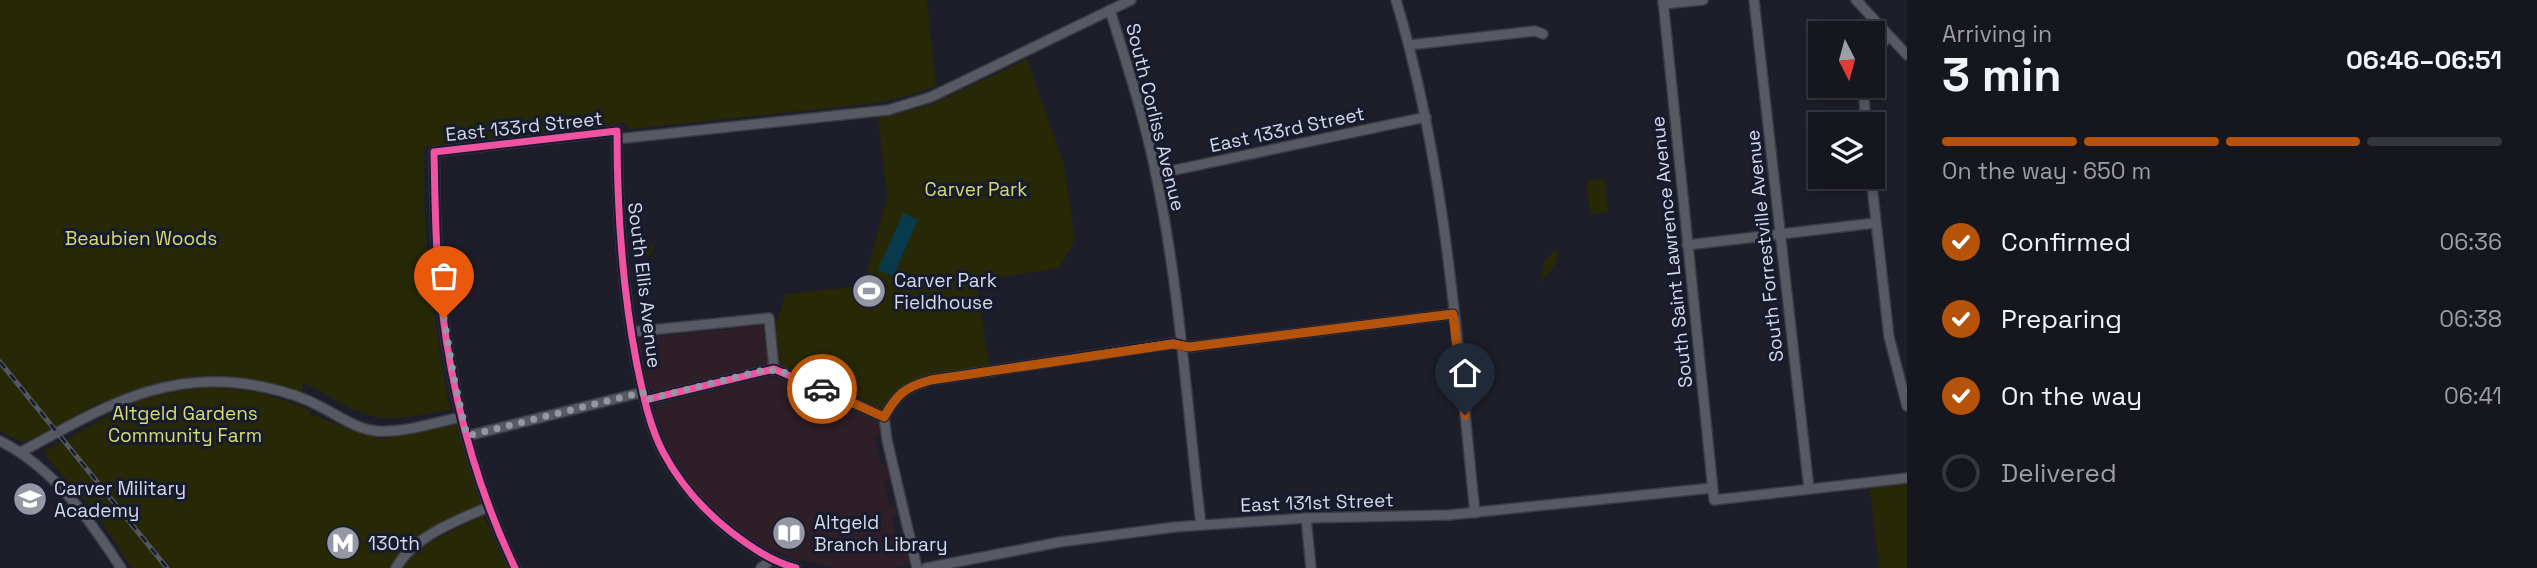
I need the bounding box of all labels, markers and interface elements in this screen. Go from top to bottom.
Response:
text: Arriving in [1942,19,2052,49]
street label: South Corliss Avenue [1120,21,1191,214]
north arrow [1808,21,1885,98]
map controls [1808,21,1885,189]
text: 06:46–06:51 [2346,43,2502,77]
text: 3 min [1942,46,2062,104]
street label: East 133rd Street [1207,101,1367,158]
street label: East 133rd Street [444,106,604,147]
button: layers [1808,112,1885,189]
street label: South Saint Lawrence Avenue [1645,115,1698,389]
street label: South Forrestville Avenue [1740,129,1789,363]
text: On the way · 650 m [1942,156,2151,186]
park label: Carver Park [925,177,1027,202]
street label: South Ellis Avenue [622,201,667,369]
icon: check [1942,223,1980,261]
text: Confirmed [2001,225,2131,259]
park label: Beaubien Woods [65,226,217,251]
text: 06:36 [2439,227,2502,257]
pin [414,246,474,318]
icon: bag [425,257,463,295]
place label: Carver Park Fieldhouse [894,268,997,315]
sports icon: Carver Park Fieldhouse [850,272,888,310]
icon: check [1942,300,1980,338]
text: Preparing [2001,302,2122,336]
text: 06:38 [2439,304,2502,334]
pin [1435,343,1495,415]
courier [787,354,857,424]
icon: home [1446,354,1484,392]
icon: car [803,370,841,408]
icon: check [1942,377,1980,415]
text: On the way [2001,379,2142,413]
text: 06:41 [2444,381,2502,411]
park label: Altgeld Gardens Community Farm [108,401,262,448]
text: Delivered [2001,456,2117,490]
place label: Carver Military Academy [54,476,186,523]
school or university icon: Carver Military Academy [11,480,49,518]
street label: East 131st Street [1240,487,1394,518]
place label: Altgeld Branch Library [814,510,948,557]
library icon: Altgeld Branch Library [770,514,808,552]
metro station icon: 130th [324,524,362,562]
place label: 130th [368,531,420,556]

